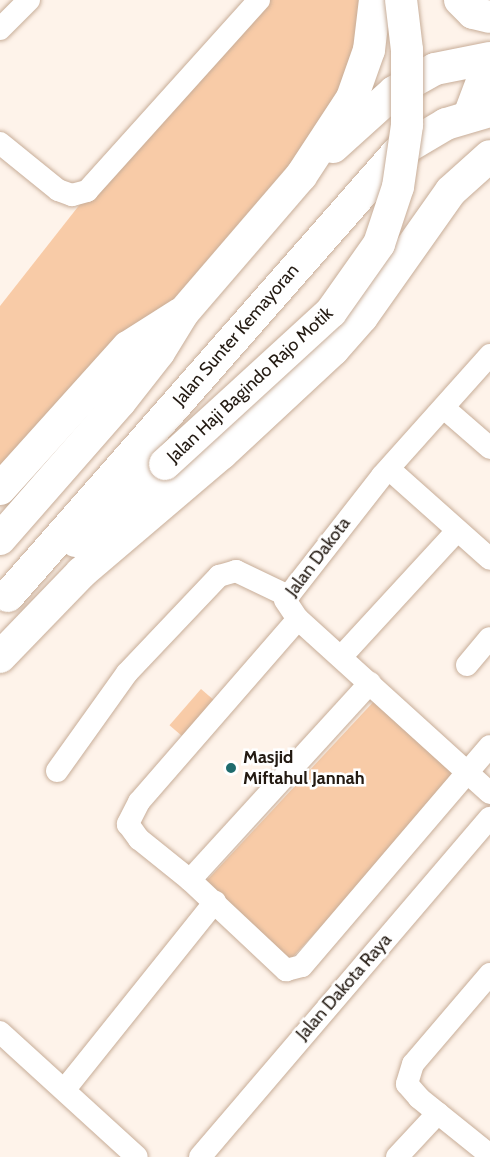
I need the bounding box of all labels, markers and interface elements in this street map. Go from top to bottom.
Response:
street label: Jalan Sunter Kemayoran [169,260,303,410]
street label: Jalan Haji Bagindo Rajo Motik [163,303,337,467]
street label: Jalan Dakota [281,513,355,601]
place label: Masjid Miftahul Jannah [243,747,365,789]
marker: Masjid Miftahul Jannah [224,761,238,775]
street label: Jalan Dakota Raya [292,929,396,1045]

